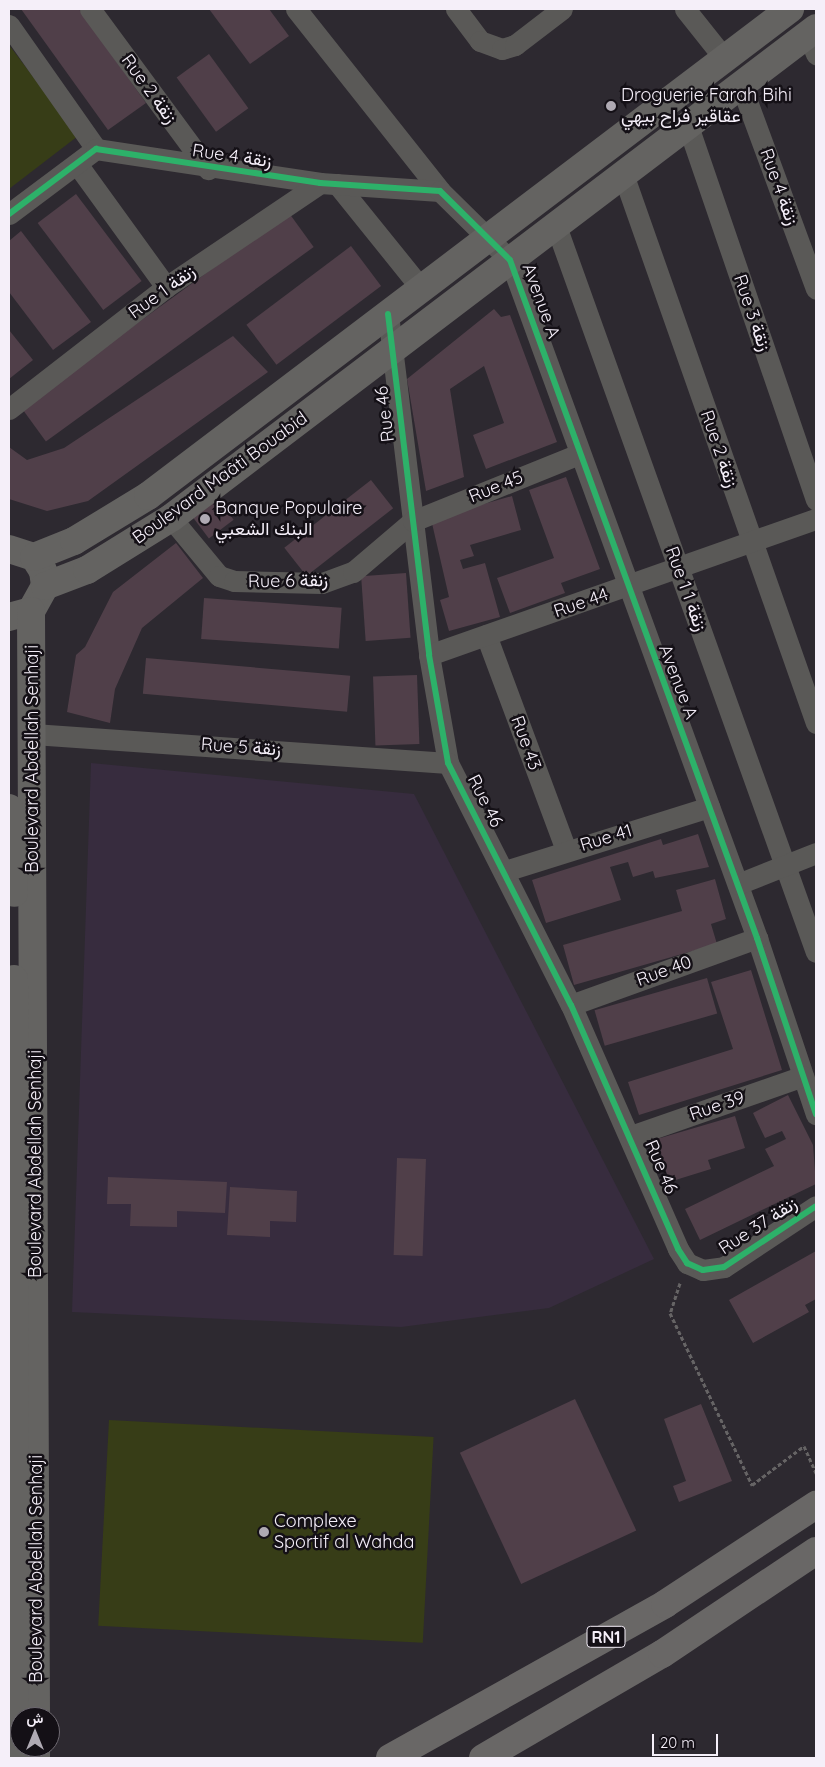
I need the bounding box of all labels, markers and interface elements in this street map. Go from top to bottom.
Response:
street label: Rue 2 زنقة [117,50,181,128]
place label: Droguerie Farah Bihi عقاقير فراح بيهي [621,85,792,128]
marker: Droguerie Farah Bihi عقاقير فراح بيهي [605,100,617,112]
street label: Rue 4 زنقة [191,140,273,172]
street label: Rue 4 زنقة [755,146,803,228]
street label: Rue 1 زنقة [124,261,200,323]
street label: Avenue A [517,261,565,341]
street label: Rue 3 زنقة [729,272,775,354]
street label: Rue 46 [371,385,399,443]
street label: Boulevard Maâti Bouabid [128,407,312,549]
street label: Rue 2 زنقة [696,407,742,491]
street label: Rue 45 [466,466,526,508]
place label: Banque Populaire البنك الشعبي [215,498,362,540]
marker: Banque Populaire البنك الشعبي [199,513,211,525]
street label: Rue 1 زنقة 1 [661,544,711,634]
street label: Rue 6 زنقة [248,570,328,592]
street label: Rue 44 [551,584,611,622]
street label: Avenue A [654,642,702,722]
street label: Boulevard Abdellah Senhaji [21,645,43,873]
street label: Rue 43 [506,713,546,773]
street label: Rue 5 زنقة [200,733,282,761]
street label: Rue 46 [463,771,507,831]
street label: Rue 41 [577,820,635,856]
street label: Rue 40 [633,951,695,991]
street label: Boulevard Abdellah Senhaji [24,1050,46,1278]
street label: Rue 39 [687,1087,747,1125]
street label: Rue 46 [640,1137,682,1197]
street label: Rue 37 زنقة [715,1193,801,1259]
street label: Boulevard Abdellah Senhaji [25,1455,47,1683]
place label: Complexe Sportif al Wahda [274,1511,414,1554]
marker: Complexe Sportif al Wahda [258,1526,270,1538]
road number: RN1 [586,1624,626,1650]
north arrow [10,1707,60,1757]
text: ش [27,1709,43,1727]
scale bar [655,1724,721,1756]
text: 20 m [660,1733,695,1752]

